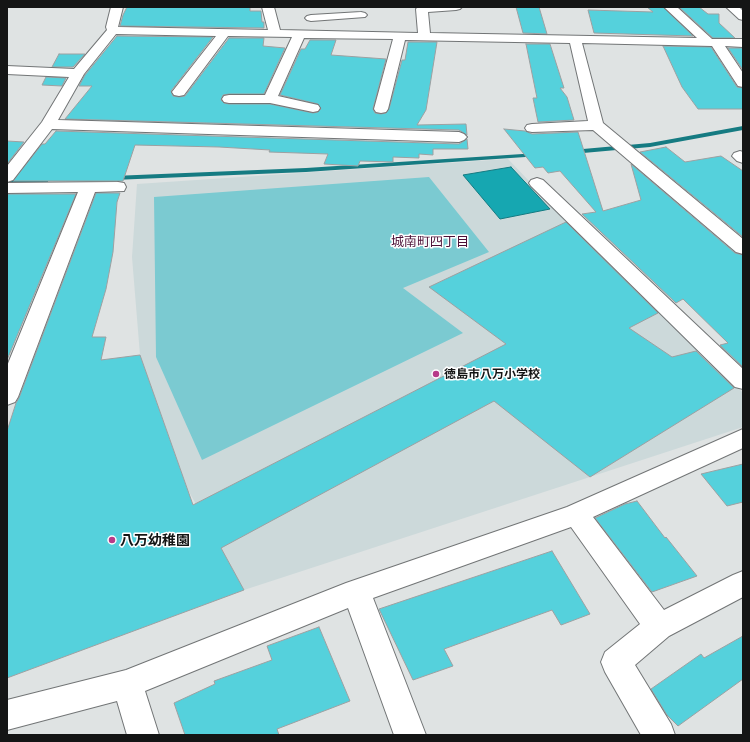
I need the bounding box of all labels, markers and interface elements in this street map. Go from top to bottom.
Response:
district label: 城南町四丁目 [391,234,469,250]
place label: 徳島市八万小学校 [444,367,540,381]
marker: 徳島市八万小学校 [431,369,441,379]
place label: 八万幼稚園 [120,532,190,548]
marker: 八万幼稚園 [107,535,117,545]

